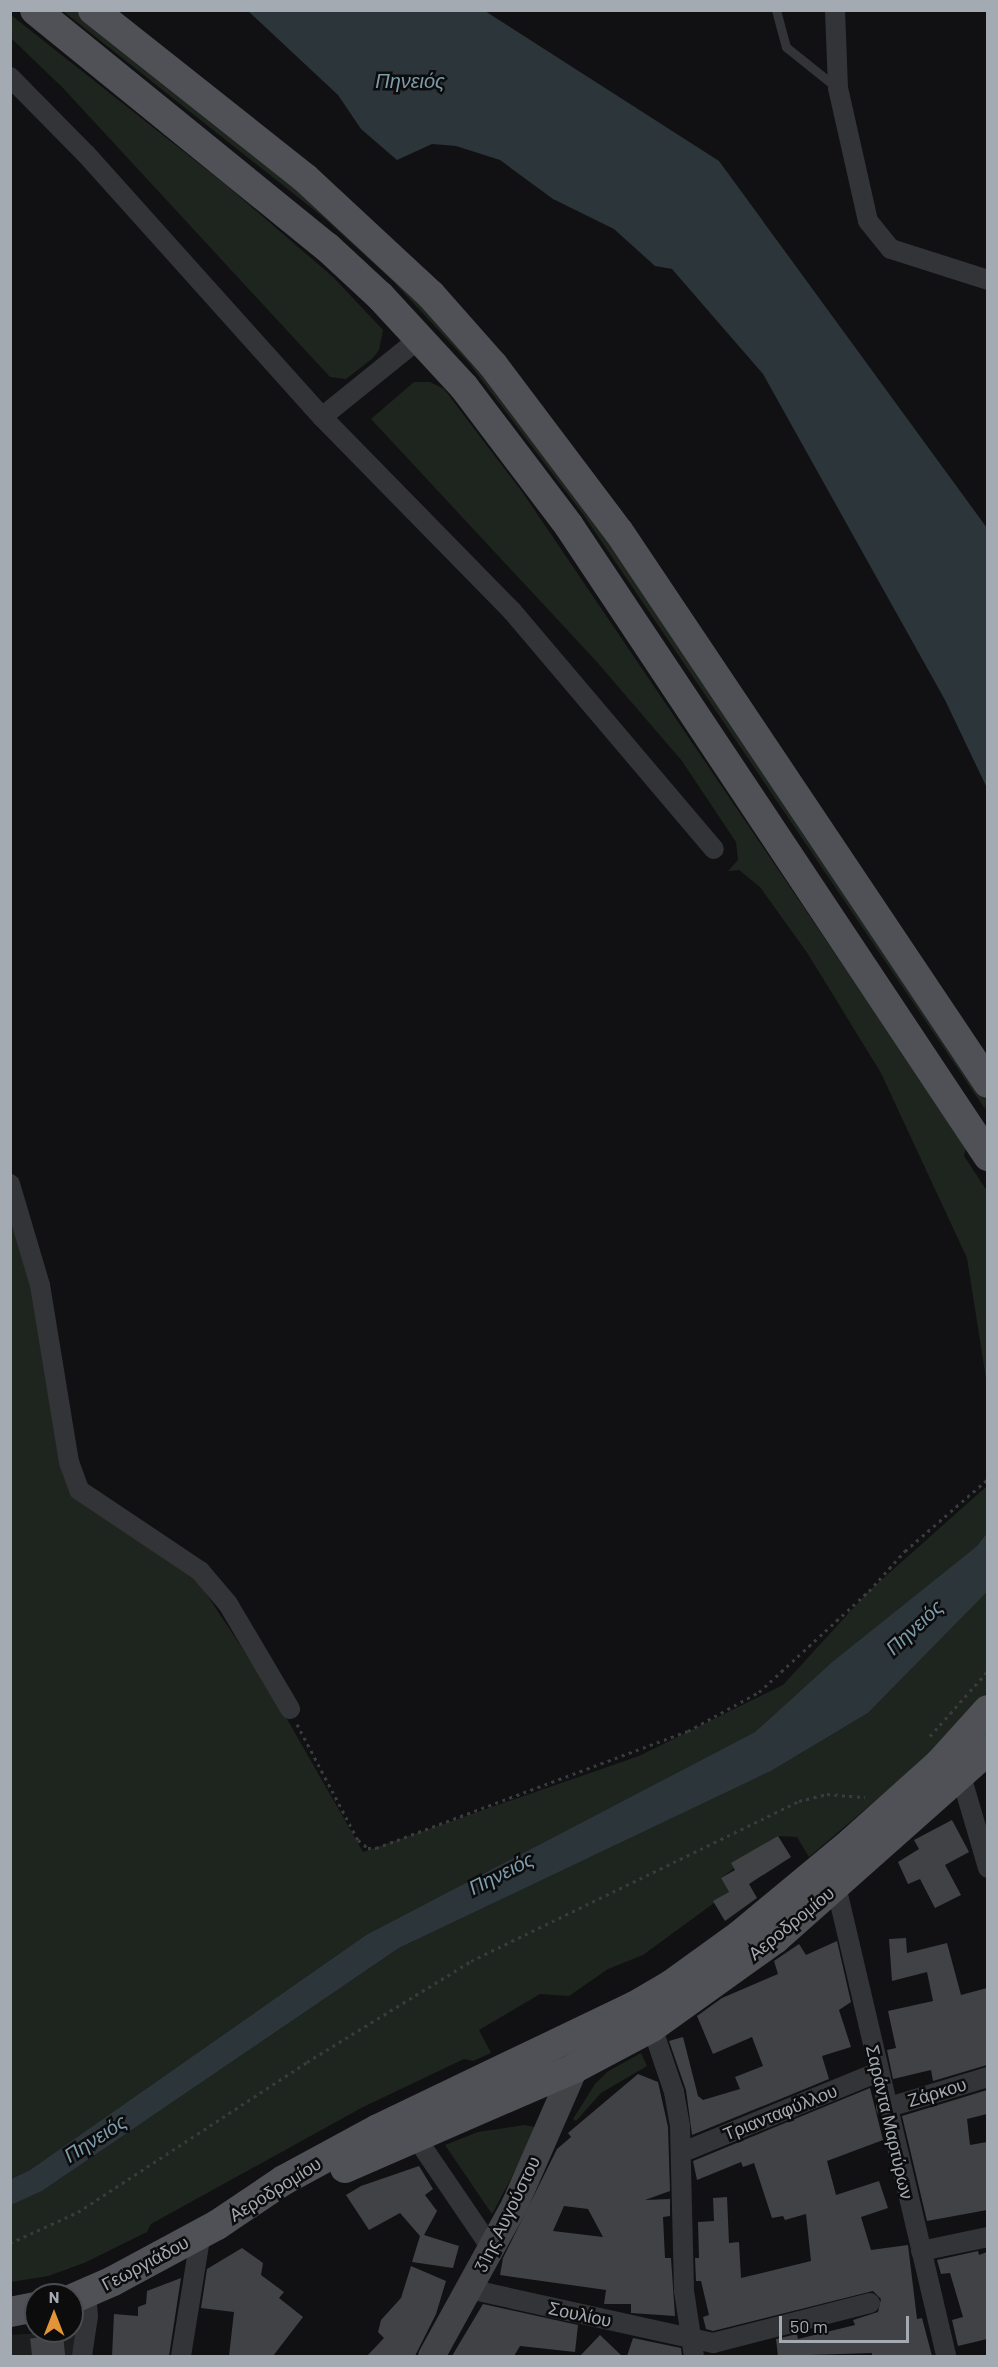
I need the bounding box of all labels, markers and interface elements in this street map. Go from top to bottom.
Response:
water label: Πηνειός [375,68,445,92]
water label: Πηνειός [880,1594,948,1660]
water label: Πηνειός [465,1846,537,1900]
street label: Αεροδρομίου [744,1882,838,1964]
street label: Σαράντα Μαρτύρων [862,2043,918,2201]
street label: Ζάρκου [905,2073,969,2111]
street label: Τριανταφύλλου [720,2079,840,2145]
water label: Πηνειός [59,2109,131,2167]
street label: Αεροδρομίου [225,2152,325,2226]
street label: 31ης Αυγούστου [470,2153,544,2275]
street label: Γεωργιάδου [98,2231,192,2295]
north arrow [24,2283,84,2343]
text: N [49,2287,59,2306]
street label: Σουλίου [547,2297,613,2331]
scale bar [782,2304,912,2342]
text: 50 m [790,2315,828,2337]

